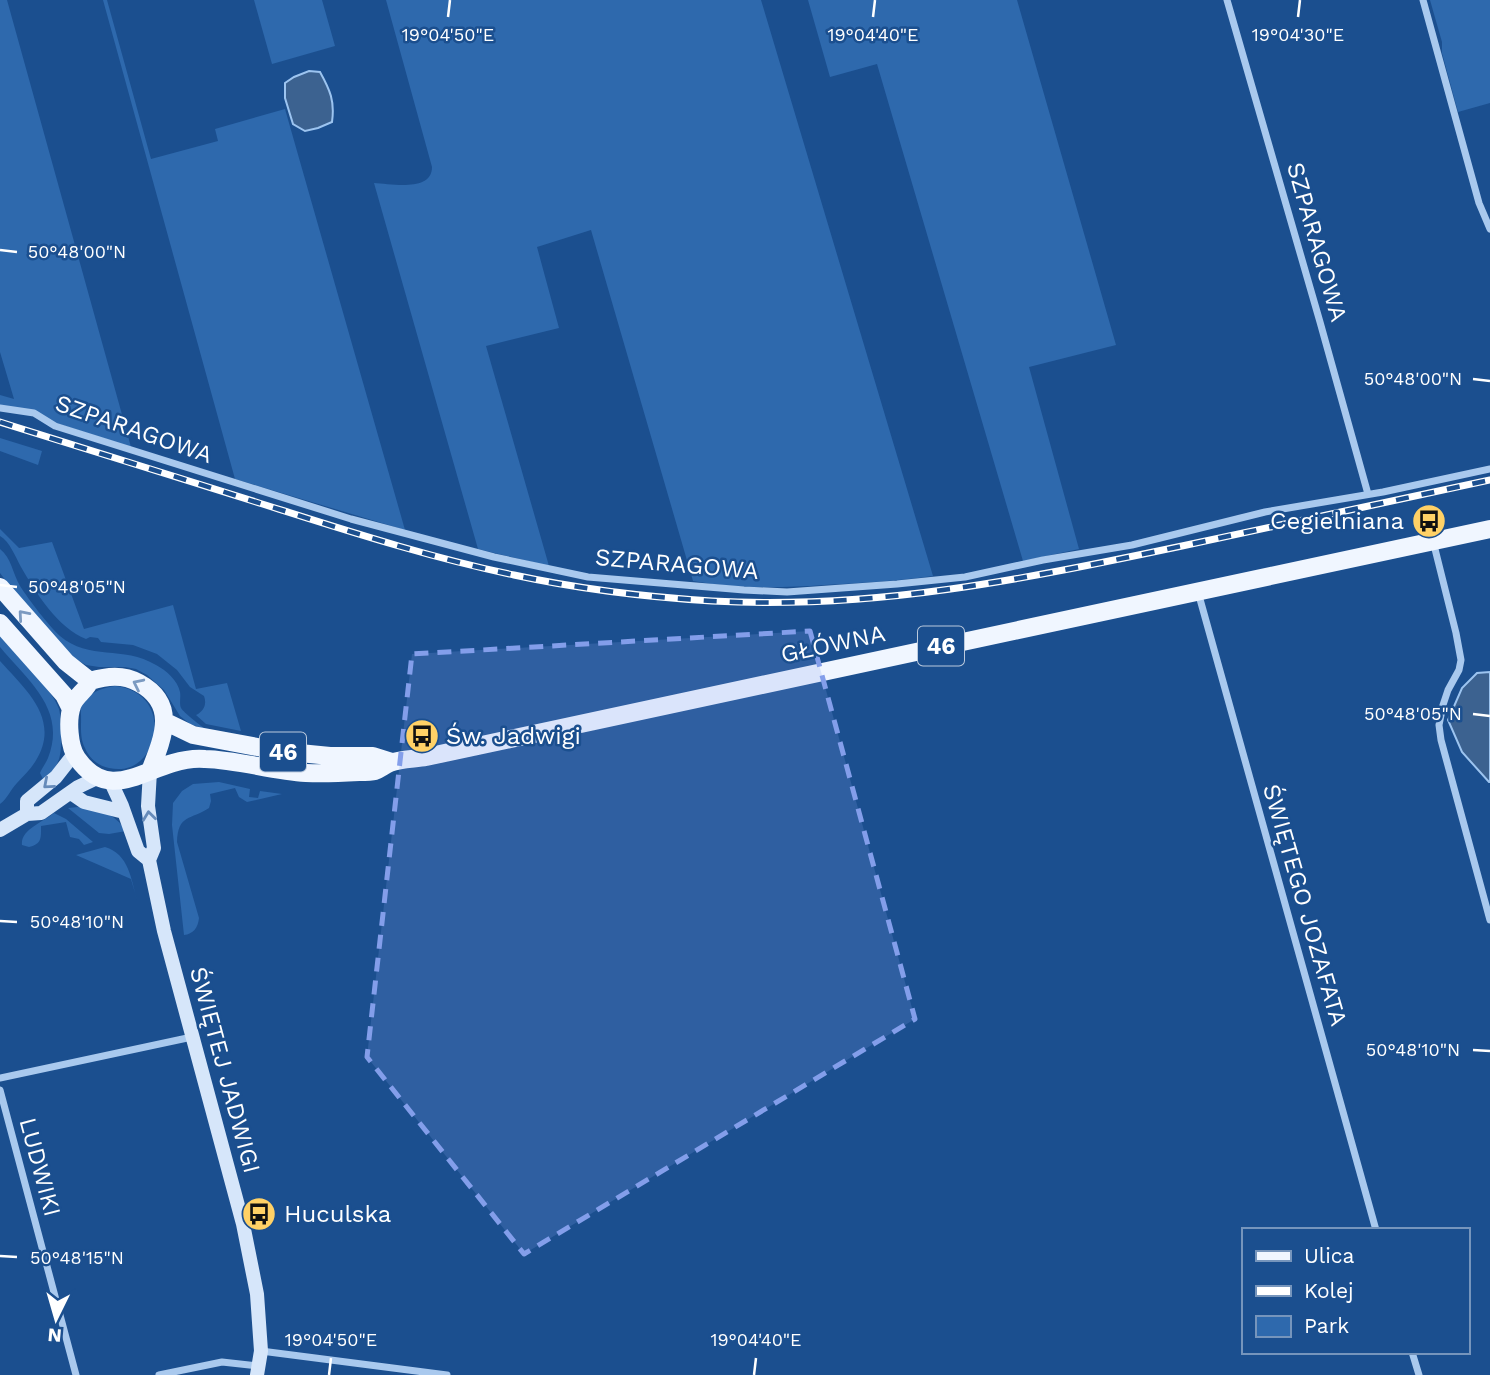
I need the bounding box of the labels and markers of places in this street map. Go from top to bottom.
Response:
bus stop icon: Cegielniana [1410,502,1448,540]
place label: Cegielniana [1270,507,1404,535]
bus stop icon: Św. Jadwigi [403,717,441,755]
place label: Św. Jadwigi [446,722,581,750]
bus stop icon: Huculska [240,1195,278,1233]
place label: Huculska [284,1200,391,1228]

